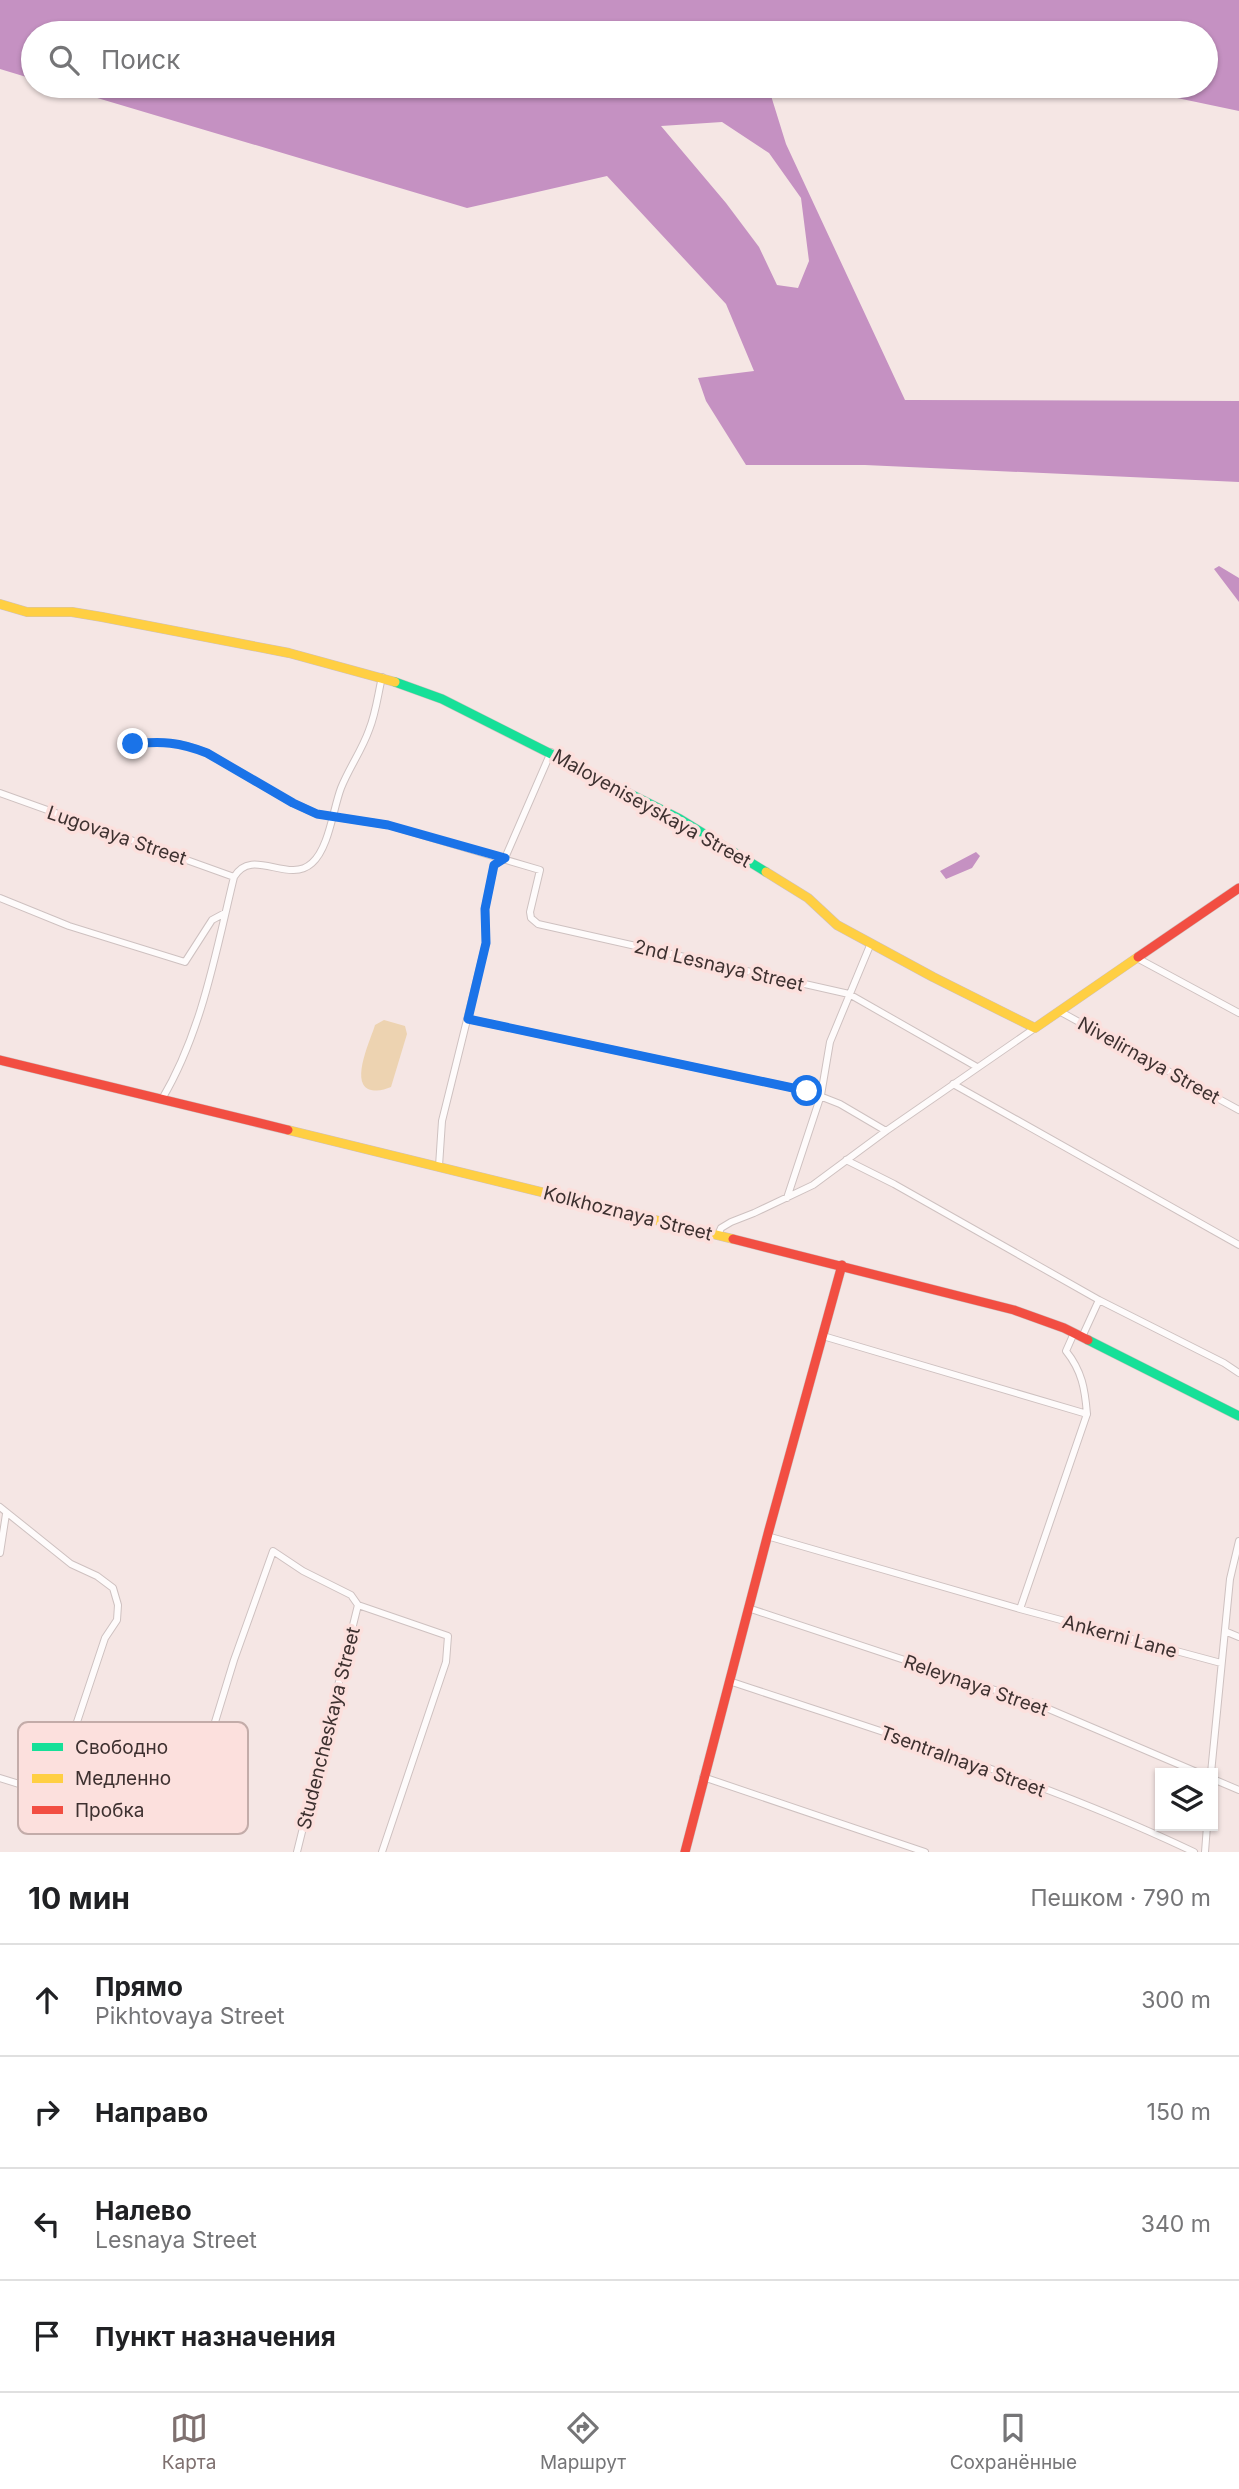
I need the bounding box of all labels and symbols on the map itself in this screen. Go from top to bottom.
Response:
route end [117,728,148,759]
street label: Maloyeniseyskaya Street [549,744,755,873]
street label: Lugovaya Street [44,801,190,870]
street label: 2nd Lesnaya Street [632,935,806,996]
street label: Nivelirnaya Street [1074,1012,1224,1109]
route start [791,1075,822,1106]
street label: Kolkhoznaya Street [541,1181,715,1246]
street label: Ankerni Lane [1060,1610,1180,1663]
street label: Studencheskaya Street [292,1625,365,1832]
street label: Releynaya Street [901,1650,1051,1721]
street label: Tsentralnaya Street [877,1721,1048,1802]
legend [18,1722,248,1834]
text: Свободно [75,1736,168,1759]
text: Медленно [75,1767,171,1790]
text: Пробка [75,1799,144,1822]

